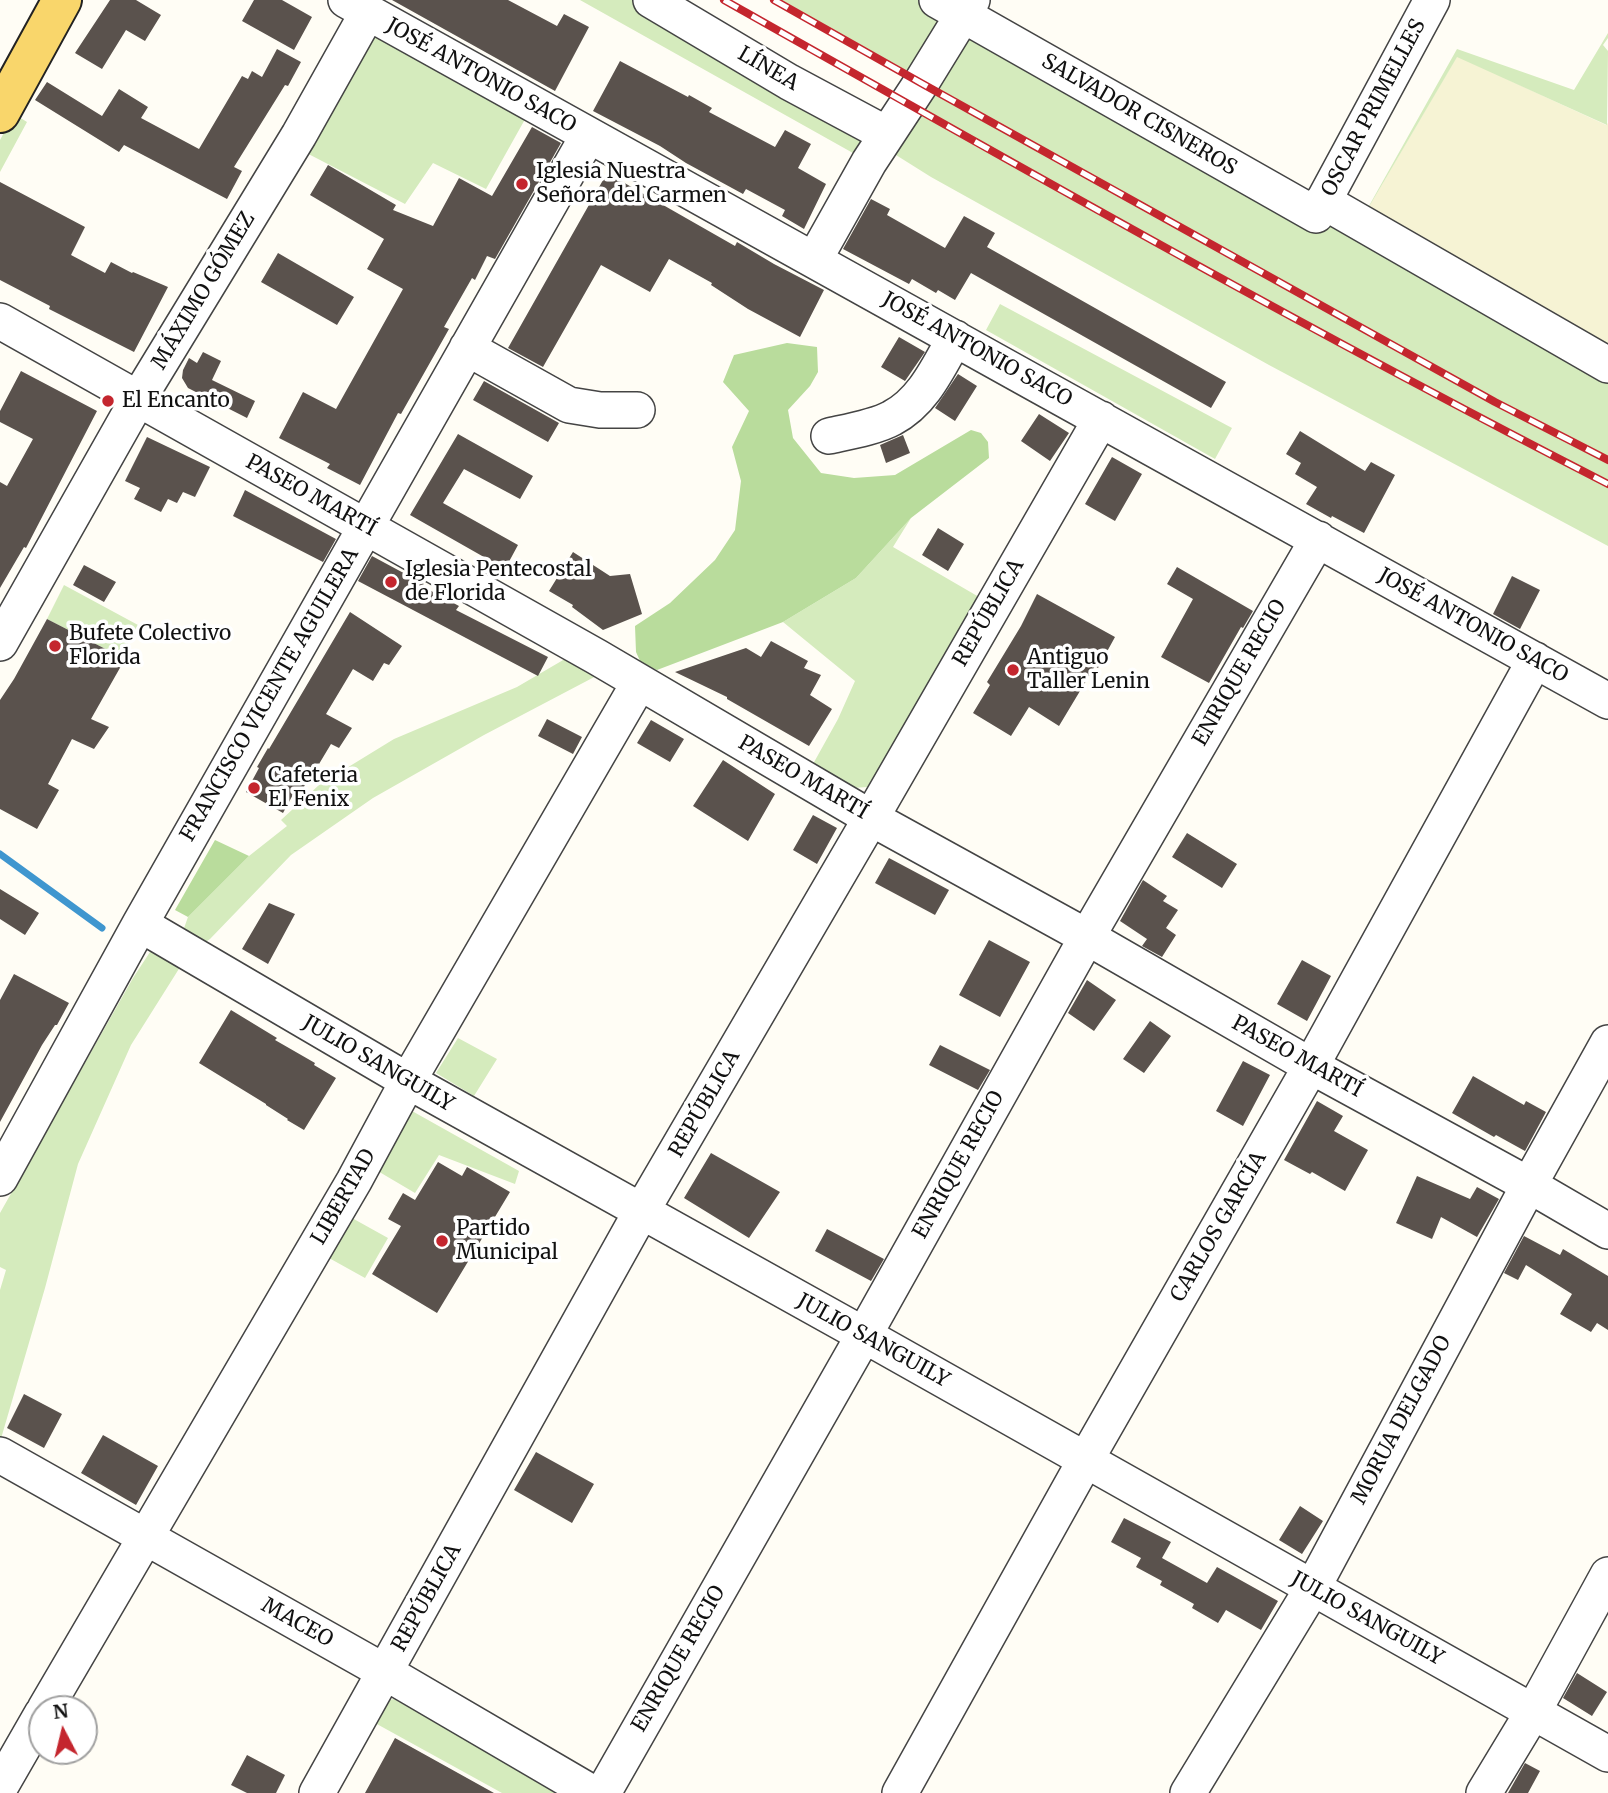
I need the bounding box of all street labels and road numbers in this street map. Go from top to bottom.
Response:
street label: JOSÉ ANTONIO SACO [382,13,580,139]
street label: OSCAR PRIMELLES [1317,15,1431,201]
street label: LÍNEA [733,42,803,96]
street label: SALVADOR CISNEROS [1037,49,1241,181]
street label: MÁXIMO GÓMEZ [147,208,261,374]
street label: JOSÉ ANTONIO SACO [878,287,1076,413]
street label: PASEO MARTÍ [241,450,381,542]
street label: FRANCISCO VICENTE AGUILERA [176,544,364,846]
street label: REPÚBLICA [948,555,1030,671]
street label: JOSÉ ANTONIO SACO [1374,563,1572,689]
street label: ENRIQUE RECIO [1188,595,1292,751]
street label: PASEO MARTÍ [734,731,872,825]
street label: JULIO SANGUILY [298,1010,458,1118]
street label: PASEO MARTÍ [1227,1011,1367,1103]
street label: REPÚBLICA [664,1046,746,1162]
street label: ENRIQUE RECIO [908,1087,1010,1243]
street label: LIBERTAD [307,1145,381,1249]
street label: CARLOS GARCÍA [1166,1147,1272,1307]
street label: JULIO SANGUILY [792,1289,954,1393]
street label: MORUA DELGADO [1347,1331,1457,1509]
street label: REPÚBLICA [387,1540,467,1656]
street label: JULIO SANGUILY [1286,1567,1448,1671]
street label: ENRIQUE RECIO [627,1581,731,1737]
street label: MACEO [257,1593,337,1653]

